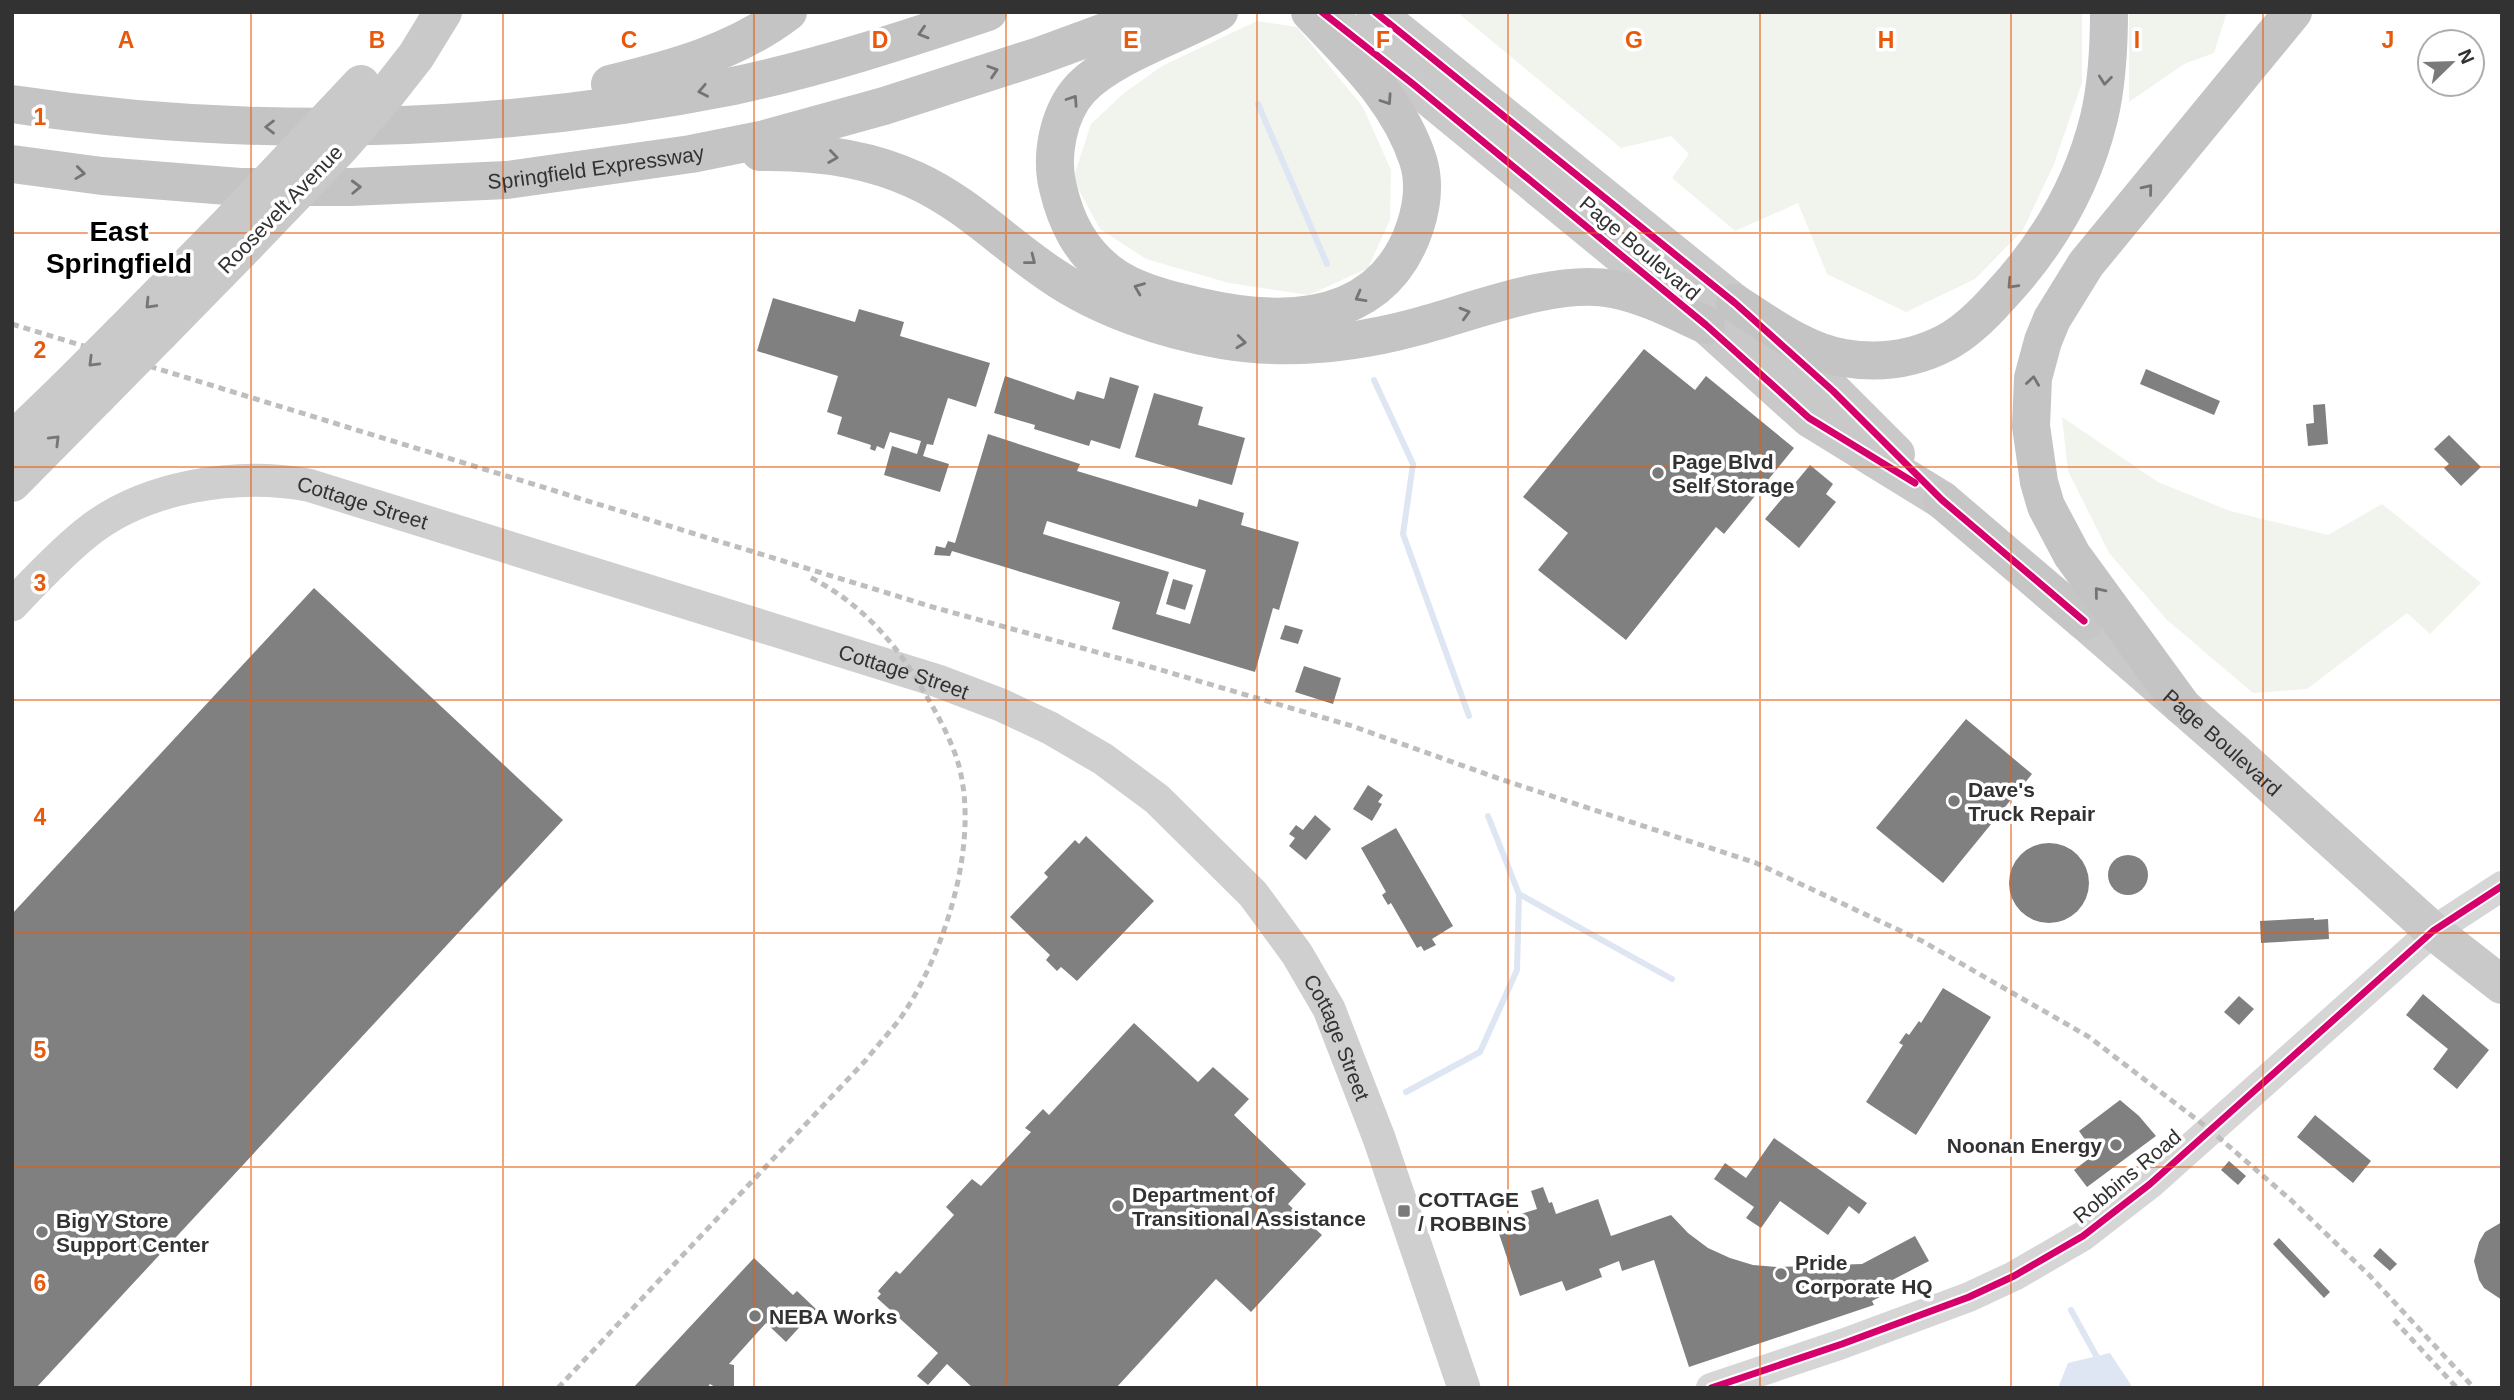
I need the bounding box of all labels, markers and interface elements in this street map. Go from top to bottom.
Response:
one-way arrow [917,25,929,40]
text: A [118,27,134,53]
text: B [369,27,385,53]
text: C [621,27,637,53]
text: D [872,27,888,53]
text: E [1123,27,1139,53]
text: F [1376,27,1390,53]
text: G [1625,27,1643,53]
text: H [1878,27,1894,53]
text: I [2134,27,2140,53]
text: J [2382,27,2394,53]
north arrow [2416,28,2486,98]
text: N [2454,46,2479,67]
one-way arrow [986,65,999,79]
one-way arrow [2098,75,2113,86]
one-way arrow [697,83,709,98]
one-way arrow [1379,92,1391,105]
one-way arrow [1065,95,1077,108]
text: 1 [34,104,47,130]
one-way arrow [264,119,274,135]
street label: Roosevelt Avenue [213,140,347,278]
street label: Springfield Expressway [487,140,706,192]
one-way arrow [827,149,838,164]
one-way arrow [74,166,86,181]
one-way arrow [351,179,362,194]
one-way arrow [2140,185,2152,198]
street label: Page Boulevard [1575,191,1705,305]
district label: East Springfield [46,216,192,279]
one-way arrow [1024,252,1036,264]
one-way arrow [2008,276,2020,289]
one-way arrow [1134,283,1146,297]
one-way arrow [1355,289,1367,302]
one-way arrow [145,296,158,309]
one-way arrow [1458,307,1470,322]
one-way arrow [1235,335,1247,350]
text: 2 [34,337,46,363]
one-way arrow [89,353,102,366]
one-way arrow [2025,376,2040,387]
one-way arrow [46,435,59,448]
place label: Page Blvd Self Storage [1672,450,1795,497]
marker: Page Blvd Self Storage [1650,465,1666,481]
street label: Cottage Street [296,472,431,533]
text: 3 [34,570,46,596]
one-way arrow [2094,587,2107,600]
street label: Cottage Street [836,639,972,703]
street label: Page Boulevard [2159,684,2286,800]
place label: Dave's Truck Repair [1968,778,2095,825]
marker: Dave's Truck Repair [1946,793,1962,809]
text: 4 [34,804,47,830]
street label: Cottage Street [1300,970,1375,1104]
text: 5 [34,1037,47,1063]
street label: Robbins Road [2069,1124,2185,1228]
place label: Noonan Energy [1947,1134,2102,1157]
marker: Noonan Energy [2108,1137,2124,1153]
place label: Department of Transitional Assistance [1132,1183,1366,1230]
place label: COTTAGE / ROBBINS [1418,1188,1527,1235]
marker: Department of Transitional Assistance [1110,1198,1126,1214]
marker: COTTAGE / ROBBINS [1396,1203,1412,1219]
place label: Big Y Store Support Center [56,1209,209,1256]
marker: Big Y Store Support Center [34,1224,50,1240]
place label: Pride Corporate HQ [1795,1251,1933,1298]
marker: Pride Corporate HQ [1773,1266,1789,1282]
text: 6 [34,1270,46,1296]
place label: NEBA Works [769,1305,897,1328]
marker: NEBA Works [747,1308,763,1324]

